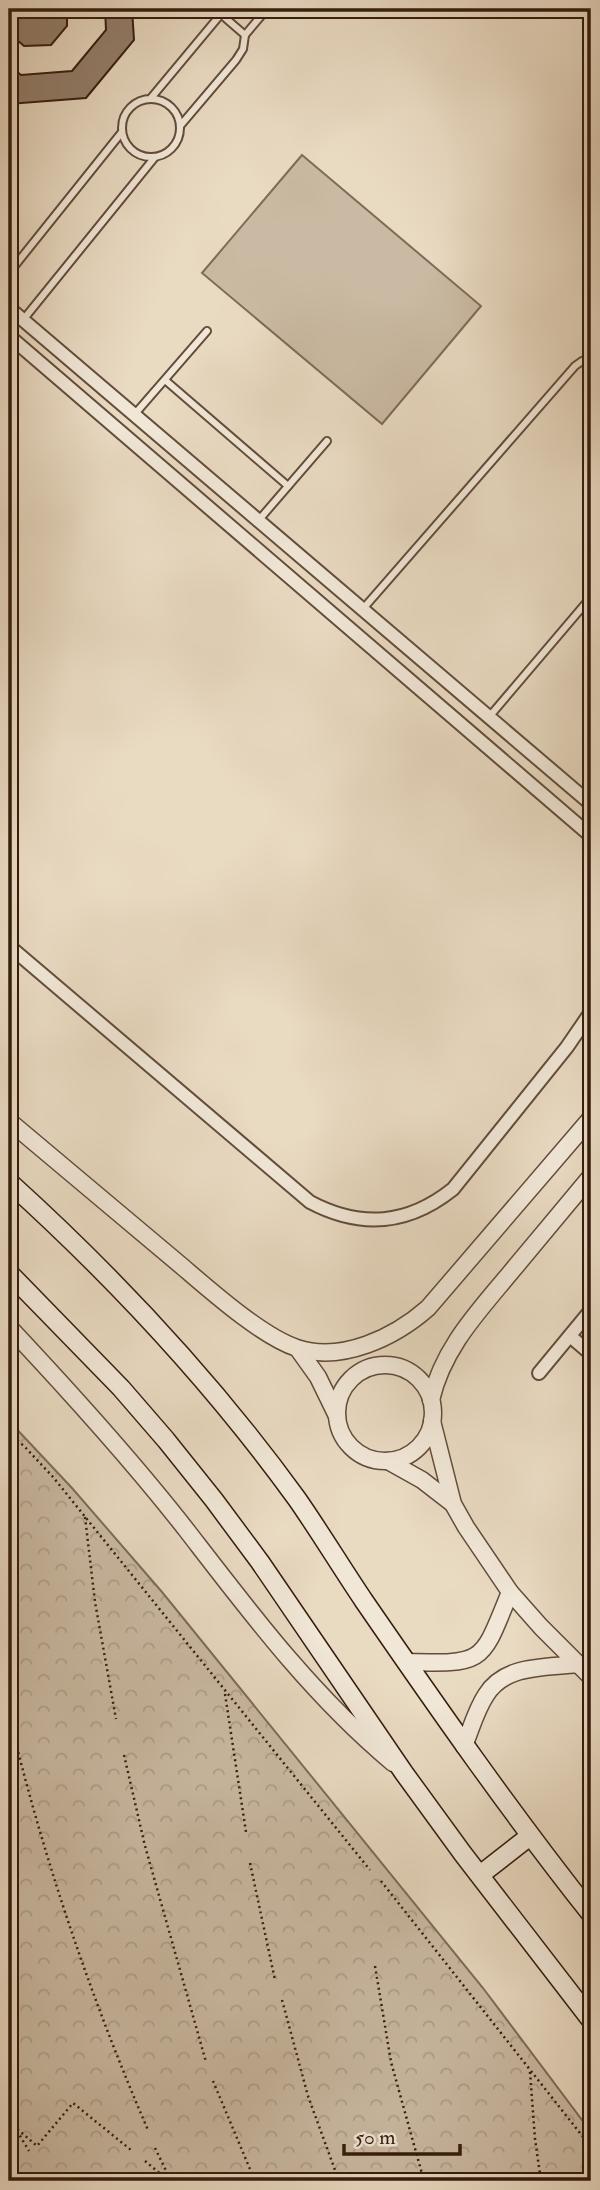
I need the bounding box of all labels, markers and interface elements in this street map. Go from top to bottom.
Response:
scale bar [344,2113,460,2157]
text: 50 m [355,2124,396,2151]

